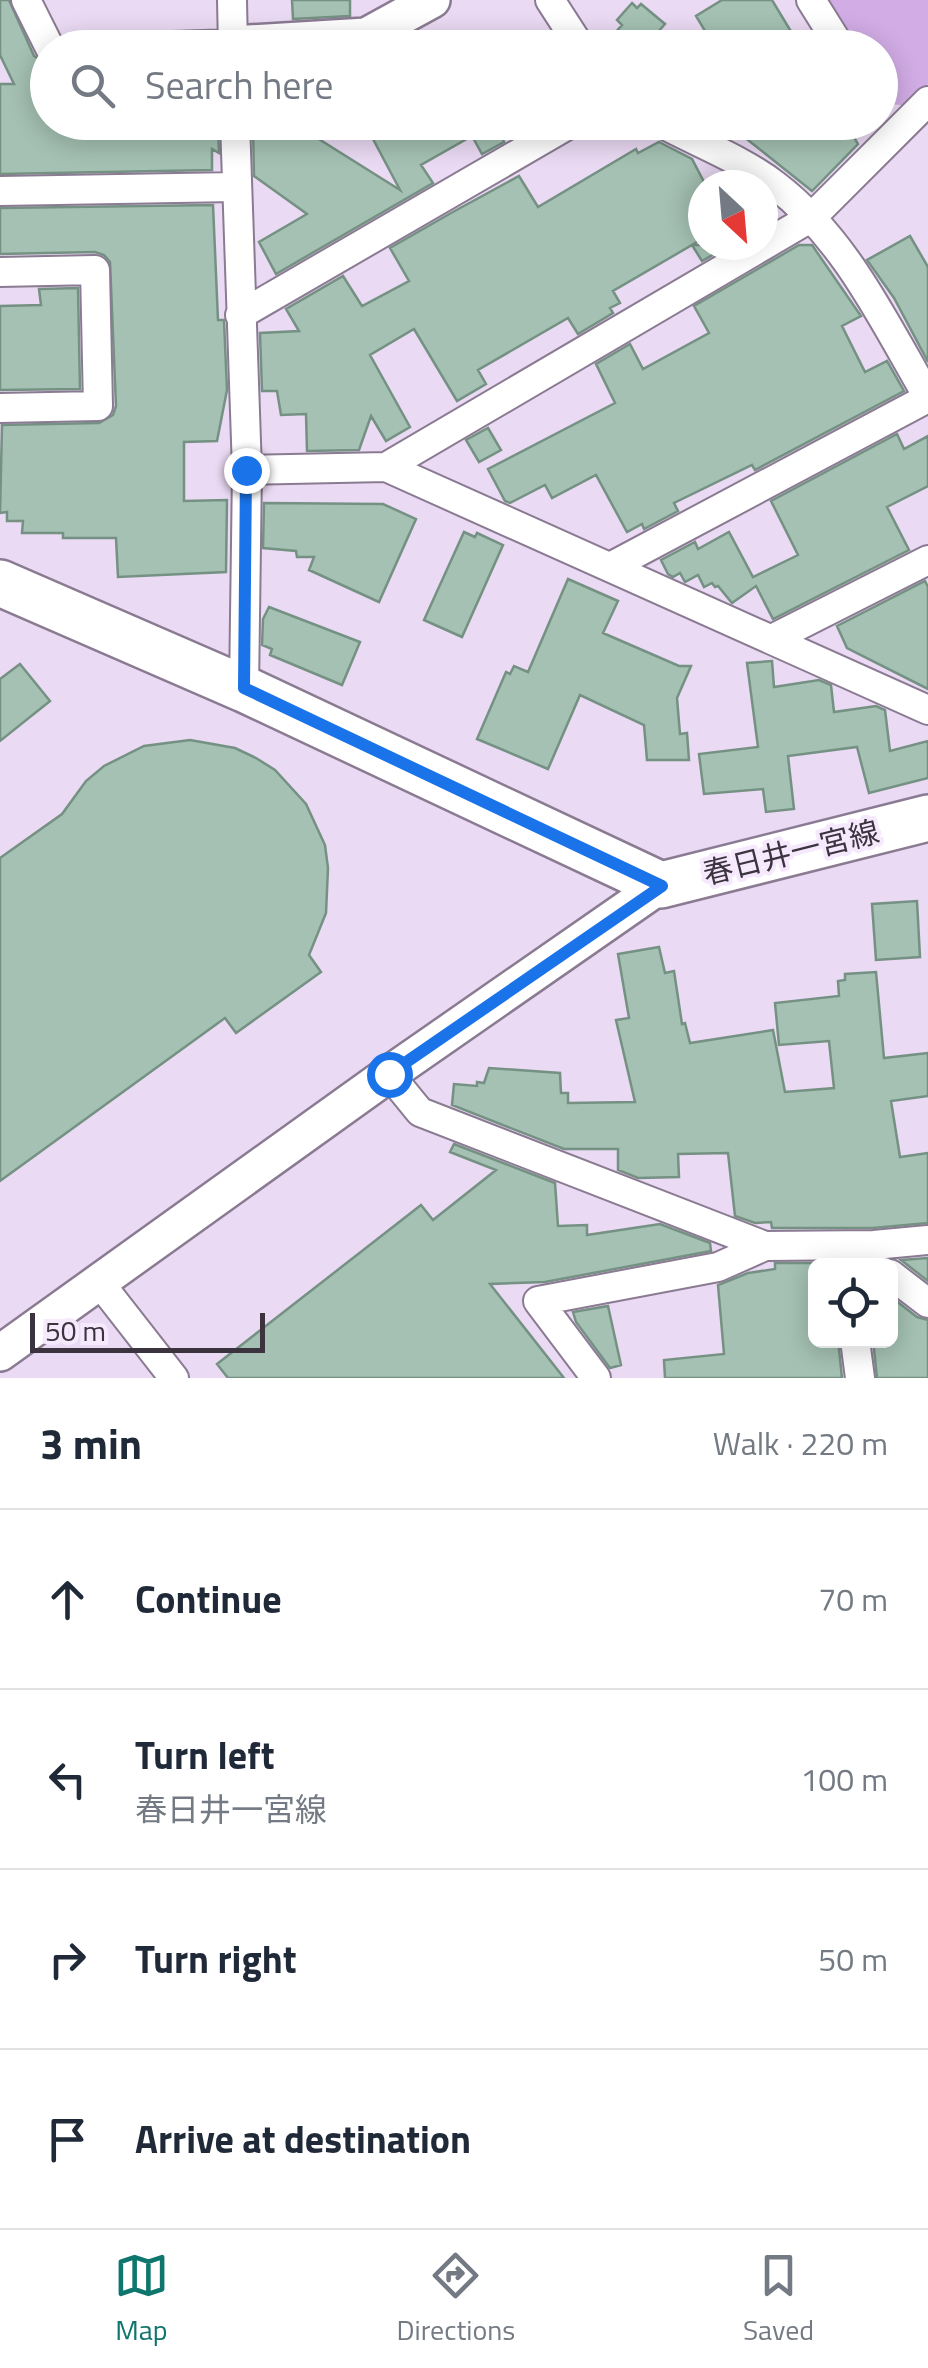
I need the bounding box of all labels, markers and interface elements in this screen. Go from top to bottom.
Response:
search box [30,30,898,140]
text: Search here [145,56,333,114]
icon: search [65,58,120,113]
north arrow [688,170,778,260]
route end [224,448,270,494]
street label: 春日井一宮線 [698,808,884,896]
route start [367,1052,413,1098]
map controls [808,1258,898,1348]
button: locate [808,1258,898,1348]
scale bar [30,1308,265,1352]
text: 50 m [45,1309,106,1352]
text: 3 min [40,1411,142,1475]
text: Walk · 220 m [713,1419,888,1467]
text: Continue [135,1570,282,1628]
icon: ahead [40,1572,95,1627]
text: 70 m [818,1575,888,1623]
text: Turn left [135,1726,275,1784]
icon: left [40,1752,95,1807]
text: 100 m [800,1755,888,1803]
text: 春日井一宮線 [135,1785,327,1833]
text: Turn right [135,1930,297,1988]
icon: right [40,1932,95,1987]
text: 50 m [818,1935,888,1983]
text: Arrive at destination [135,2110,471,2168]
icon: arrive [40,2112,95,2167]
tab: Map [114,2248,169,2351]
tab: Directions [397,2248,515,2351]
tab: Saved [743,2248,814,2351]

